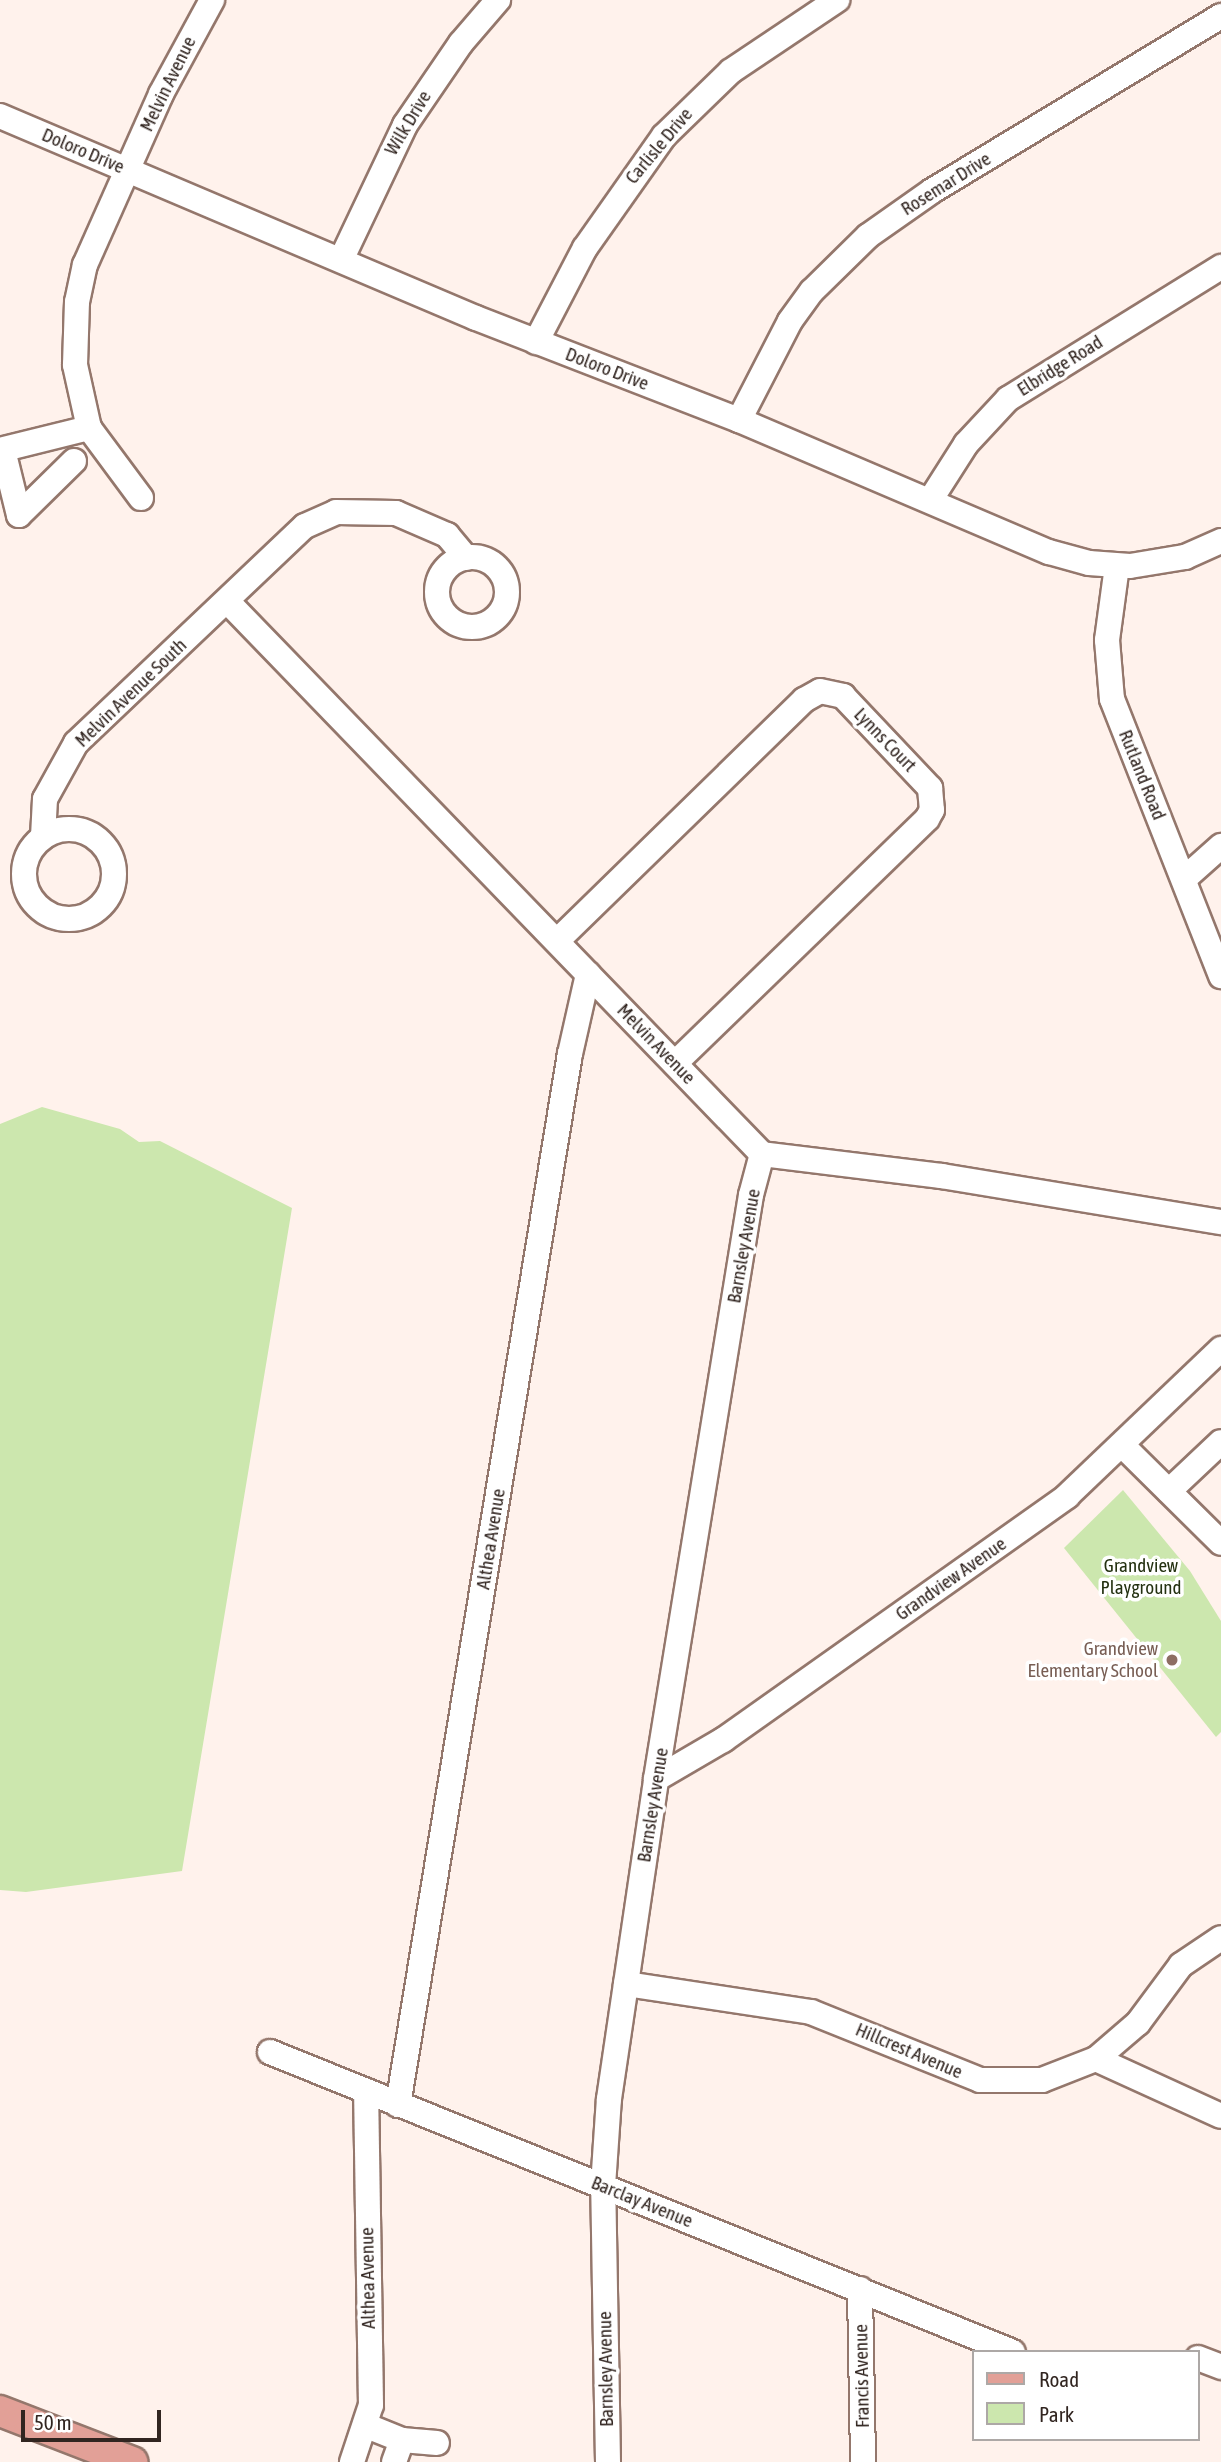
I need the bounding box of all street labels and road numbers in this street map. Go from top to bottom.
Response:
street label: Melvin Avenue [135,33,201,135]
street label: Wilk Drive [380,87,436,159]
street label: Carlisle Drive [621,103,697,189]
street label: Doloro Drive [38,123,128,179]
street label: Rosemar Drive [897,147,995,221]
street label: Elbridge Road [1013,331,1107,401]
street label: Doloro Drive [562,343,652,395]
street label: Melvin Avenue South [71,634,191,752]
street label: Lynns Court [849,703,921,777]
street label: Rutland Road [1114,727,1170,823]
street label: Melvin Avenue [612,999,700,1089]
street label: Barnsley Avenue [723,1187,765,1305]
street label: Althea Avenue [472,1487,510,1591]
street label: Grandview Avenue [891,1533,1011,1625]
street label: Barnsley Avenue [633,1746,673,1864]
street label: Hillcrest Avenue [852,2018,966,2084]
street label: Barclay Avenue [588,2171,696,2233]
street label: Althea Avenue [356,2227,380,2329]
street label: Barnsley Avenue [594,2311,618,2427]
street label: Francis Avenue [850,2324,874,2428]

